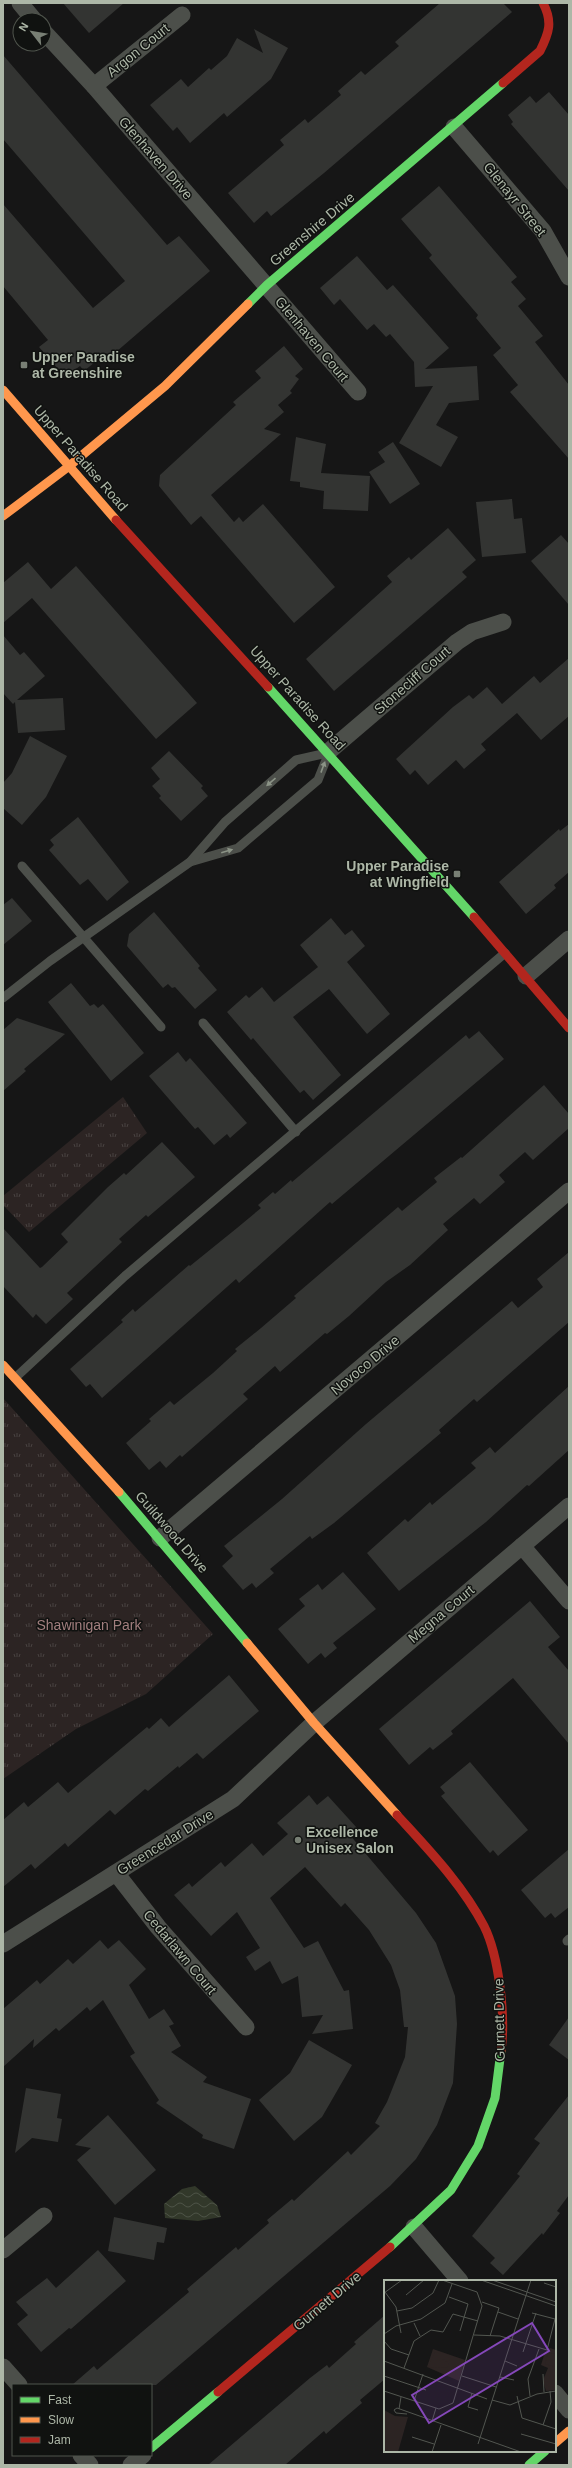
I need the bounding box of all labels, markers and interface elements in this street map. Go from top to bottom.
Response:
north arrow [12,12,52,52]
text: N [16,20,31,33]
street label: Argon Court [104,20,172,80]
street label: Glenhaven Drive [116,113,196,203]
street label: Glenayr Street [480,159,550,239]
street label: Greenshire Drive [266,189,358,269]
street label: Glenhaven Court [272,293,352,385]
place label: Upper Paradise at Greenshire [32,349,135,381]
marker: Upper Paradise at Greenshire [19,360,29,370]
street label: Upper Paradise Road [31,402,131,514]
street label: Upper Paradise Road [247,643,349,753]
street label: Stonecliff Court [371,643,453,717]
one-way arrow [320,761,326,773]
one-way arrow [265,778,276,787]
one-way arrow [221,848,234,854]
place label: Upper Paradise at Wingfield [346,858,449,890]
marker: Upper Paradise at Wingfield [452,869,462,879]
street label: Novoco Drive [328,1332,402,1398]
street label: Guildwood Drive [132,1488,212,1576]
street label: Megna Court [405,1582,477,1646]
park label: Shawinigan Park [36,1617,143,1633]
street label: Greencedar Drive [114,1806,216,1878]
place label: Excellence Unisex Salon [306,1824,394,1856]
marker: Excellence Unisex Salon [293,1835,303,1845]
street label: Cedarlawn Court [140,1907,220,1997]
street label: Gurnett Drive [490,1978,508,2062]
street label: Gurnett Drive [290,2268,364,2334]
inset map [384,2280,556,2452]
legend [12,2384,152,2456]
text: Fast [48,2393,72,2407]
text: Slow [48,2413,74,2427]
text: Jam [48,2433,71,2447]

